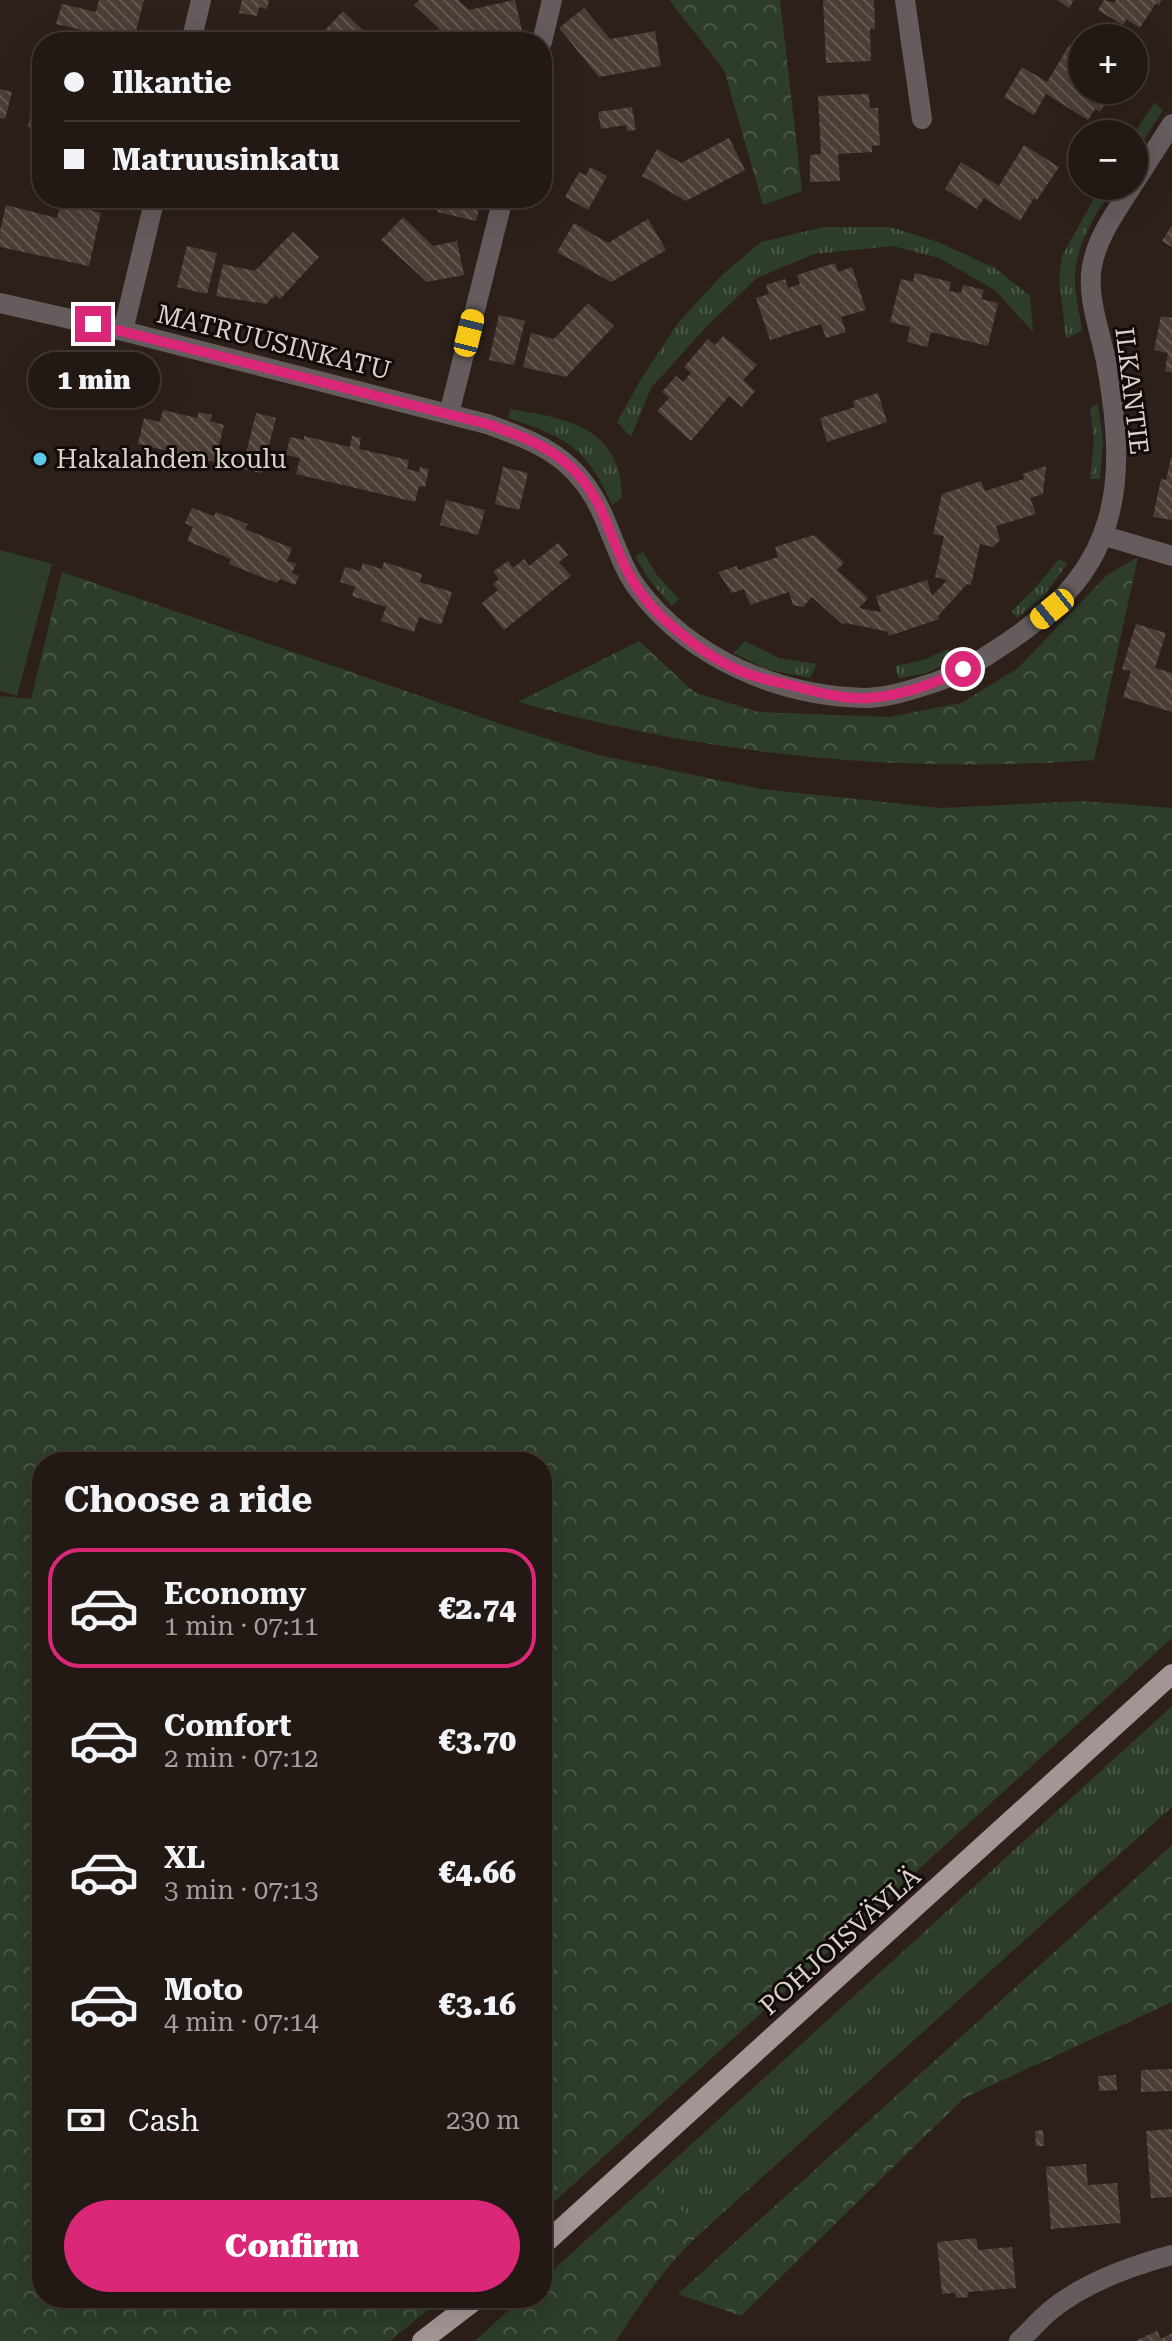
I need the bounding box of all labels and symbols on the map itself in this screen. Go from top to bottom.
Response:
street label: MATRUUSINKATU [154,298,394,386]
route end [75,306,111,342]
car [452,307,486,359]
street label: ILKANTIE [1109,326,1155,456]
callout: 1 min [27,352,159,408]
place label: Hakalahden koulu [56,444,287,474]
marker: Hakalahden koulu [31,450,49,468]
car [1026,585,1078,633]
route start [945,651,981,687]
street label: POHJOISVÄYLÄ [753,1860,927,2021]

